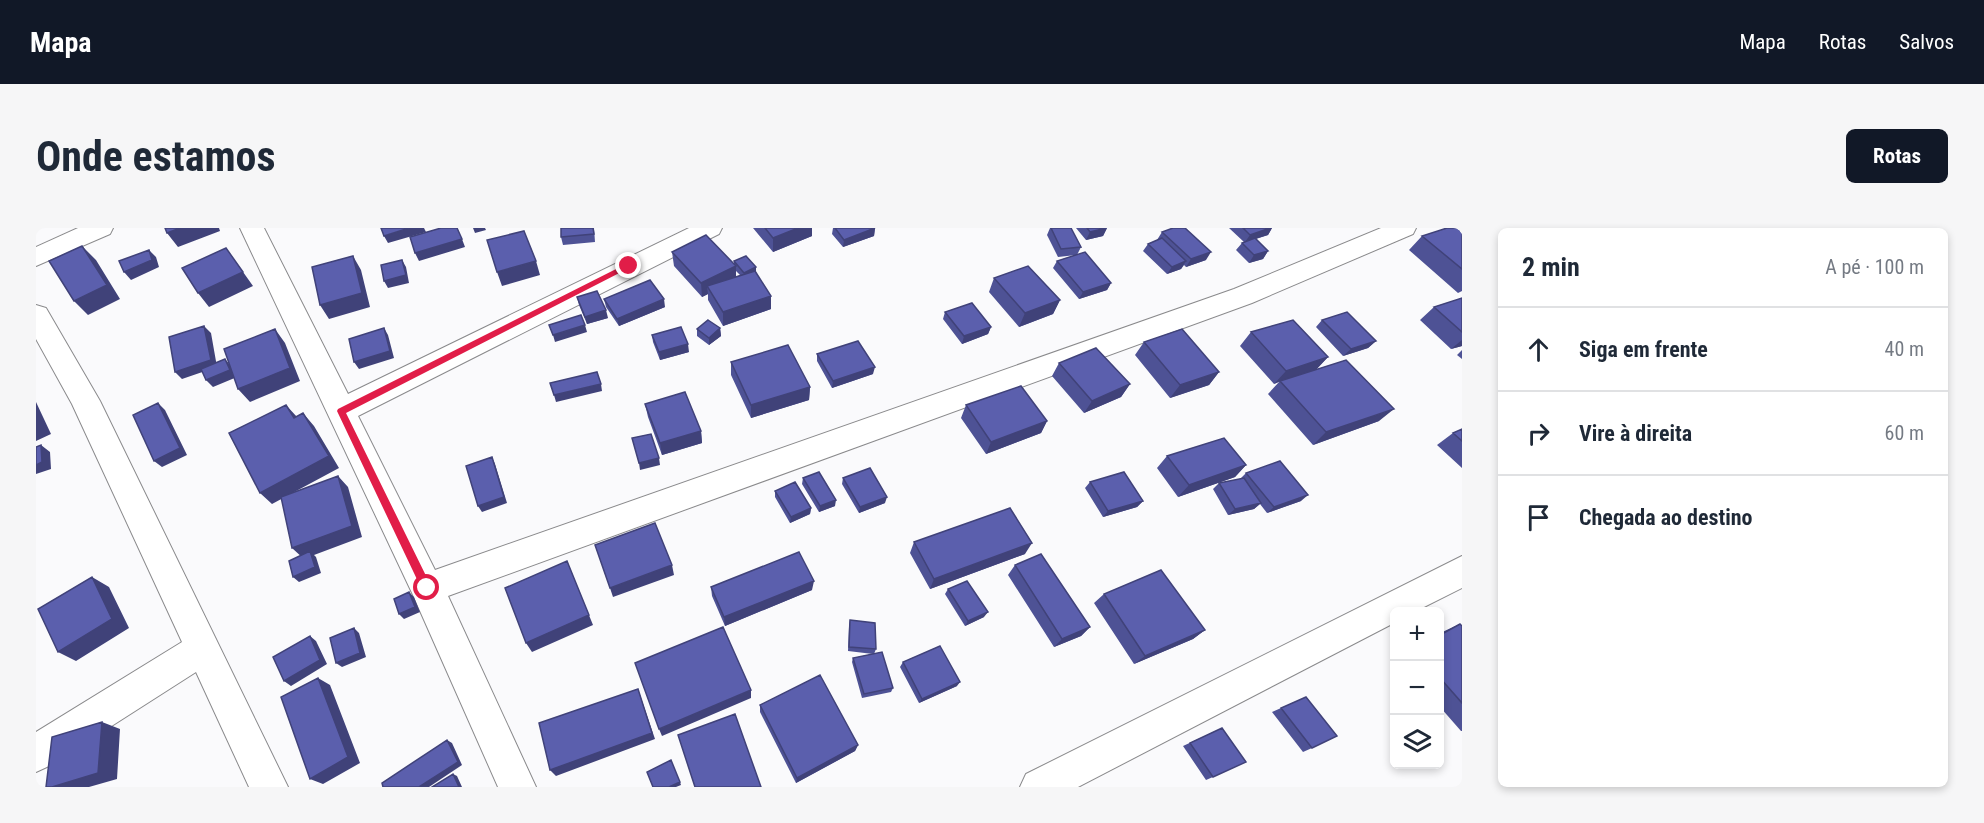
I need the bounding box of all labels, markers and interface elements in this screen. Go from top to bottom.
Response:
text: Mapa [30,26,91,59]
text: Mapa [1739,30,1786,54]
text: Rotas [1819,30,1866,54]
text: Salvos [1899,30,1954,54]
button: Rotas [1846,129,1948,183]
text: Onde estamos [36,132,276,181]
route end [615,252,641,278]
text: 2 min [1522,252,1580,282]
text: A pé · 100 m [1825,255,1924,279]
icon: ahead [1522,333,1555,366]
text: Siga em frente [1579,337,1708,362]
text: 40 m [1885,337,1924,361]
icon: right [1522,417,1555,450]
text: Vire à direita [1579,421,1692,446]
text: 60 m [1885,421,1924,445]
icon: arrive [1522,501,1555,534]
text: Chegada ao destino [1579,505,1753,530]
route start [413,574,439,600]
map controls [1390,607,1444,769]
button: + [1390,607,1444,661]
button: − [1390,661,1444,715]
button: layers [1390,715,1444,769]

